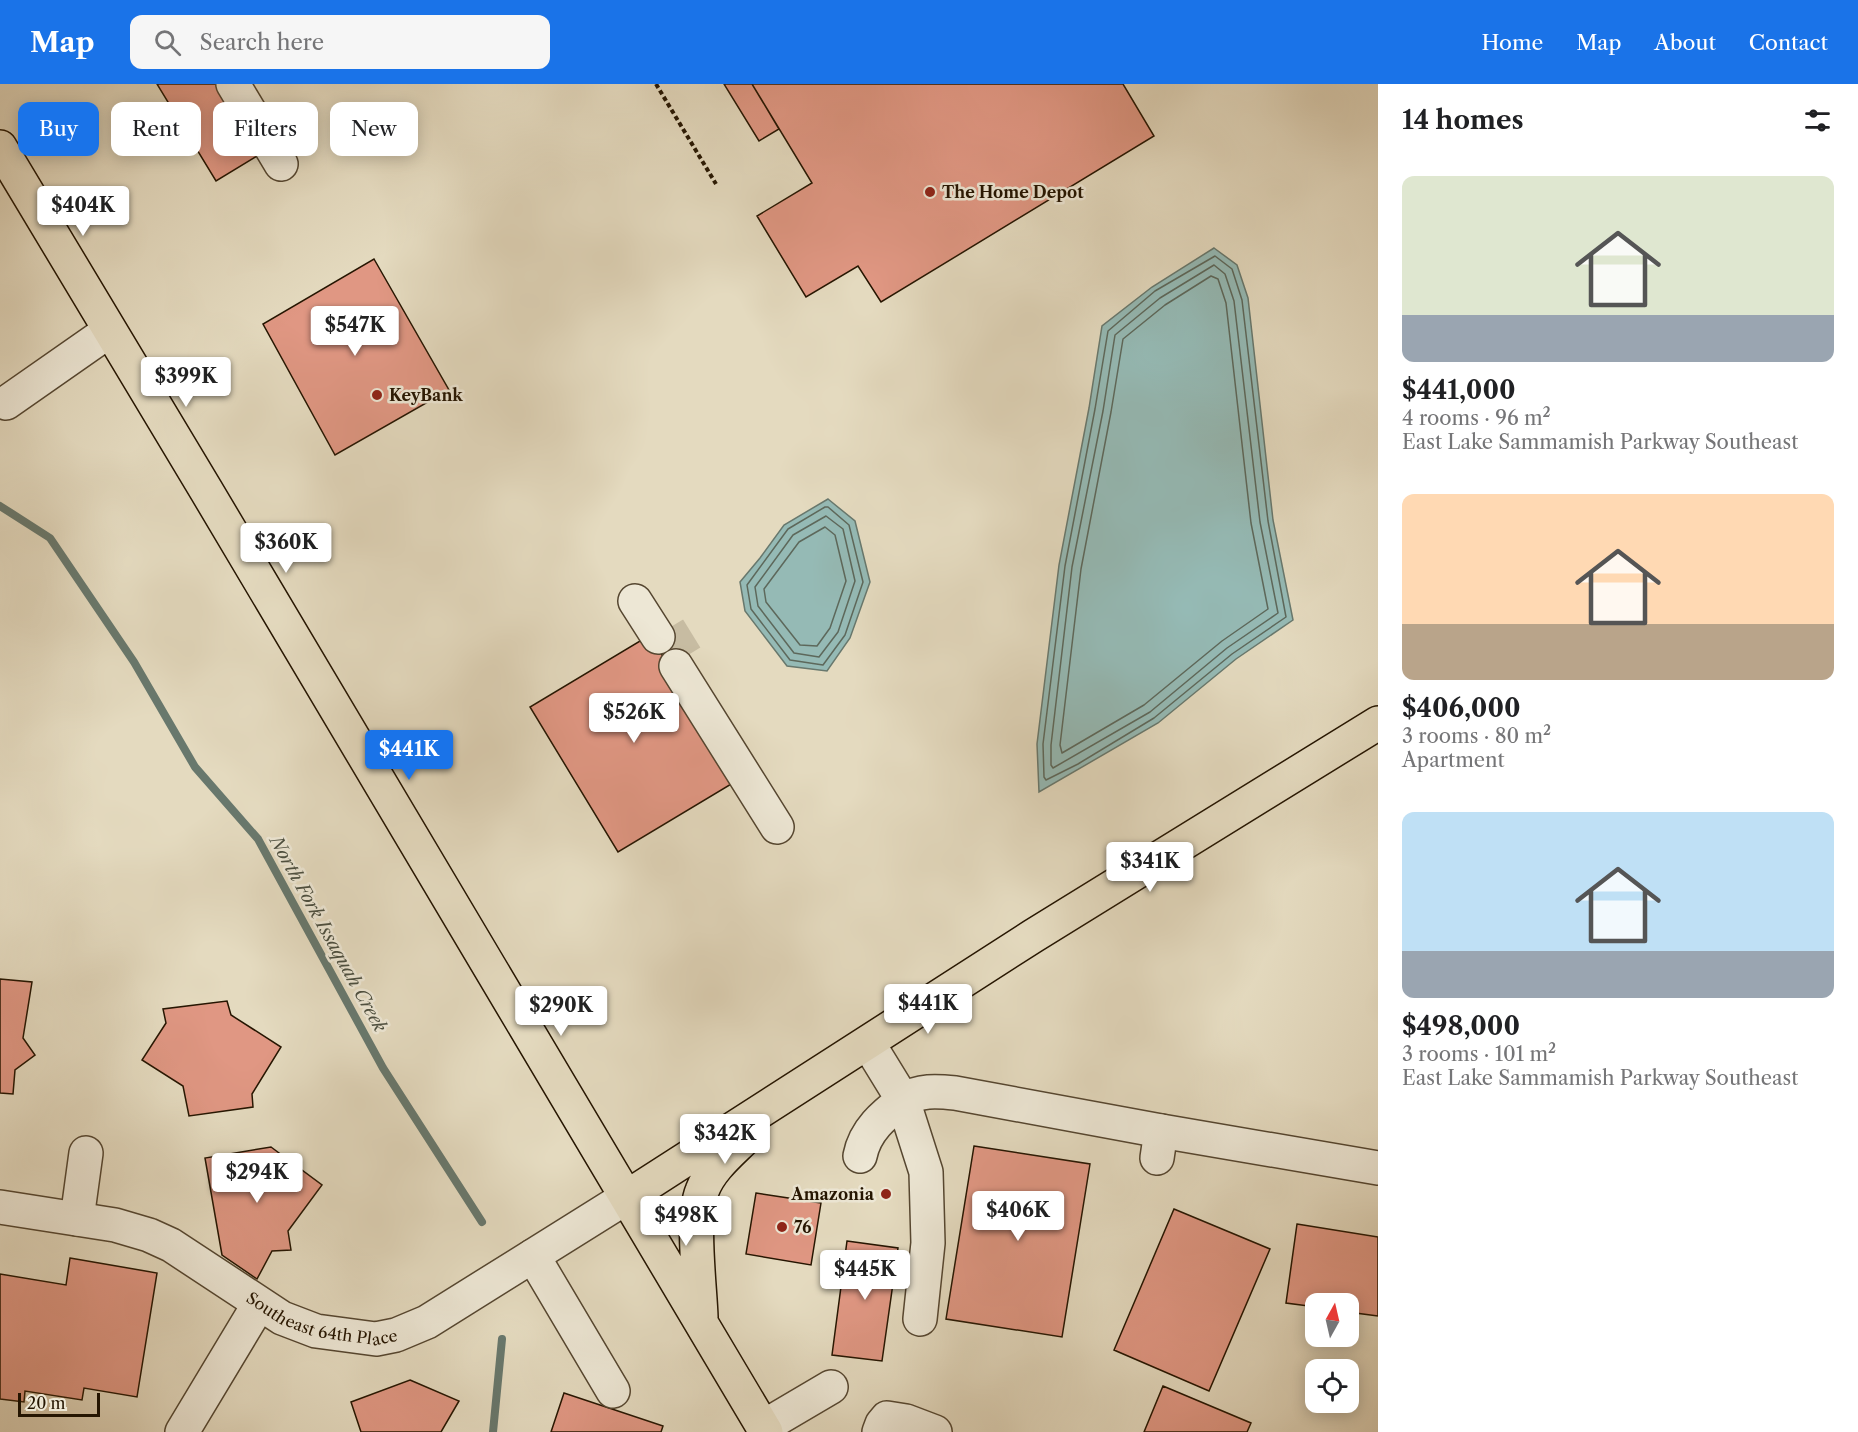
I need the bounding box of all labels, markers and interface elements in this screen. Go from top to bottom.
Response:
search box [130,15,550,69]
text: Map [30,25,94,59]
icon: search [151,26,184,59]
text: Search here [199,29,324,56]
text: Home [1482,30,1543,55]
text: Map [1576,30,1621,55]
text: About [1654,30,1716,55]
text: Contact [1749,30,1828,55]
chip: Buy [18,102,99,156]
chip: Rent [111,102,201,156]
chip: Filters [213,102,318,156]
chip: New [330,102,418,156]
text: 14 homes [1402,104,1524,136]
icon: filters [1801,104,1834,137]
place label: The Home Depot [942,182,1084,202]
marker: The Home Depot [923,185,937,199]
pin: $404K [41,186,125,237]
text: $404K [51,193,115,217]
icon: home [1564,215,1672,323]
pin: $547K [313,306,397,357]
text: $547K [325,313,385,337]
pin: $399K [144,357,228,408]
text: $399K [155,364,217,388]
text: $441,000 [1402,374,1516,406]
place label: KeyBank [389,385,463,405]
marker: KeyBank [370,388,384,402]
text: 4 rooms · 96 m² [1402,406,1551,430]
text: East Lake Sammamish Parkway Southeast [1402,430,1798,454]
pin: $360K [244,523,328,574]
text: $360K [254,530,318,554]
icon: home [1564,533,1672,641]
text: $406,000 [1402,692,1521,724]
pin: $526K [592,693,676,744]
text: $526K [603,700,665,724]
text: 3 rooms · 80 m² [1402,724,1551,748]
pin: $441K [367,730,451,781]
text: $441K [379,737,439,761]
text: Apartment [1402,748,1505,772]
water label: North Fork Issaquah Creek [264,830,391,1037]
pin: $341K [1108,842,1192,893]
text: $341K [1120,849,1180,873]
icon: home [1564,851,1672,959]
pin: $441K [886,984,970,1035]
pin: $290K [519,986,603,1037]
text: $441K [898,991,958,1015]
text: $290K [529,993,593,1017]
text: $498,000 [1402,1010,1520,1042]
text: 3 rooms · 101 m² [1402,1042,1556,1066]
text: East Lake Sammamish Parkway Southeast [1402,1066,1798,1090]
pin: $342K [683,1114,767,1165]
text: $342K [694,1121,756,1145]
pin: $294K [215,1153,299,1204]
text: $294K [226,1160,288,1184]
place label: Amazonia [790,1184,875,1204]
marker: Amazonia [879,1187,893,1201]
pin: $406K [976,1191,1060,1242]
pin: $498K [644,1196,728,1247]
text: $406K [986,1198,1050,1222]
text: $498K [654,1203,718,1227]
place label: 76 [794,1217,812,1237]
marker: 76 [775,1220,789,1234]
pin: $445K [823,1250,907,1301]
text: $445K [834,1257,896,1281]
street label: Southeast 64th Place [243,1287,399,1350]
north arrow [1305,1293,1359,1347]
map controls [1305,1293,1359,1413]
button: locate [1305,1359,1359,1413]
scale bar [18,1390,100,1418]
text: 20 m [27,1393,66,1413]

